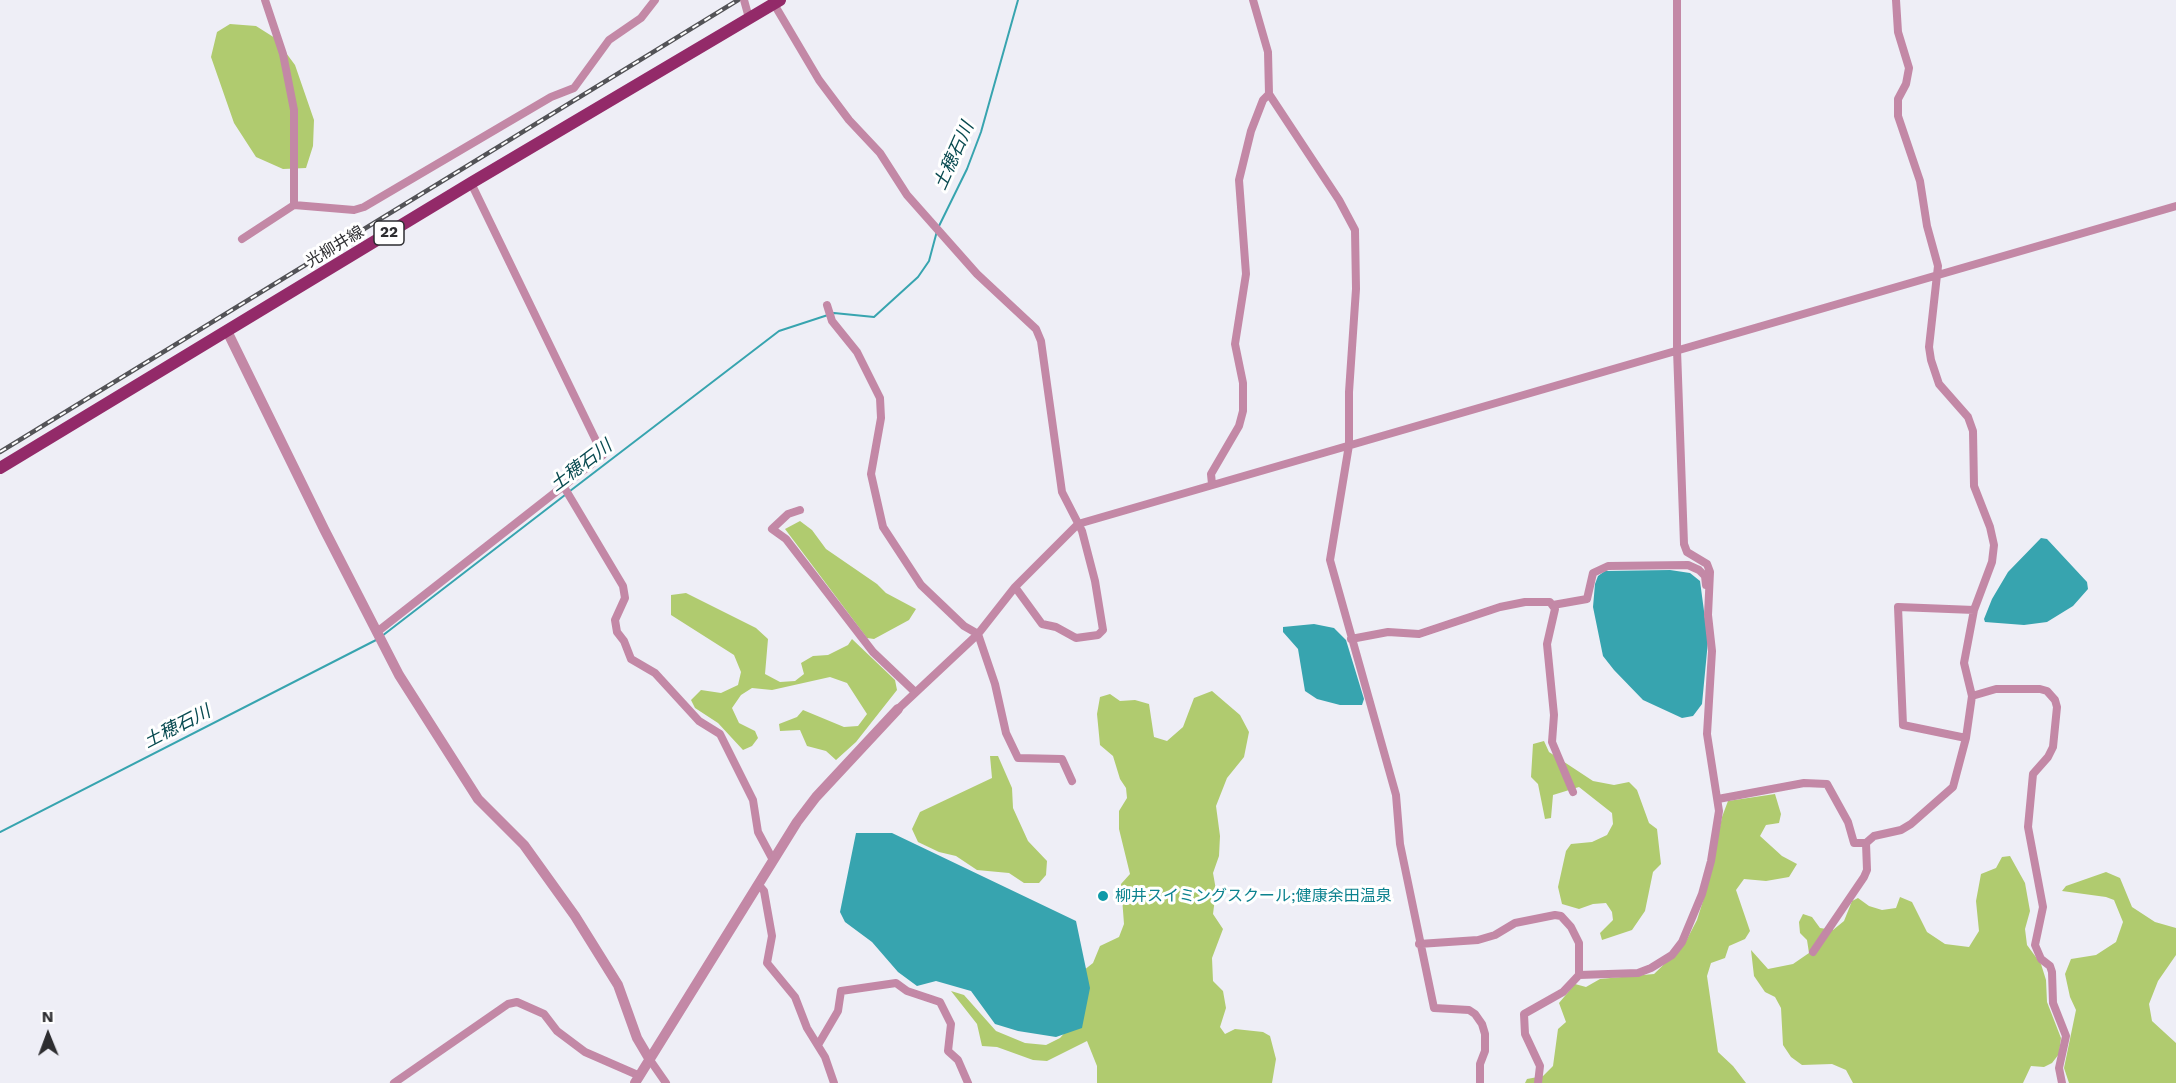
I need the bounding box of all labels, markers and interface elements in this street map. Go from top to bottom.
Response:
water label: 土穂石川 [929,119,979,193]
road number: 22 [374,221,404,245]
street label: 光柳井線 [303,222,367,272]
water label: 土穂石川 [546,436,616,496]
water label: 土穂石川 [140,701,214,753]
place label: 柳井スイミングスクール;健康余田温泉 [1115,886,1392,906]
marker: 柳井スイミングスクール;健康余田温泉 [1096,889,1110,903]
north arrow [18,1005,78,1065]
text: N [42,1007,54,1026]

